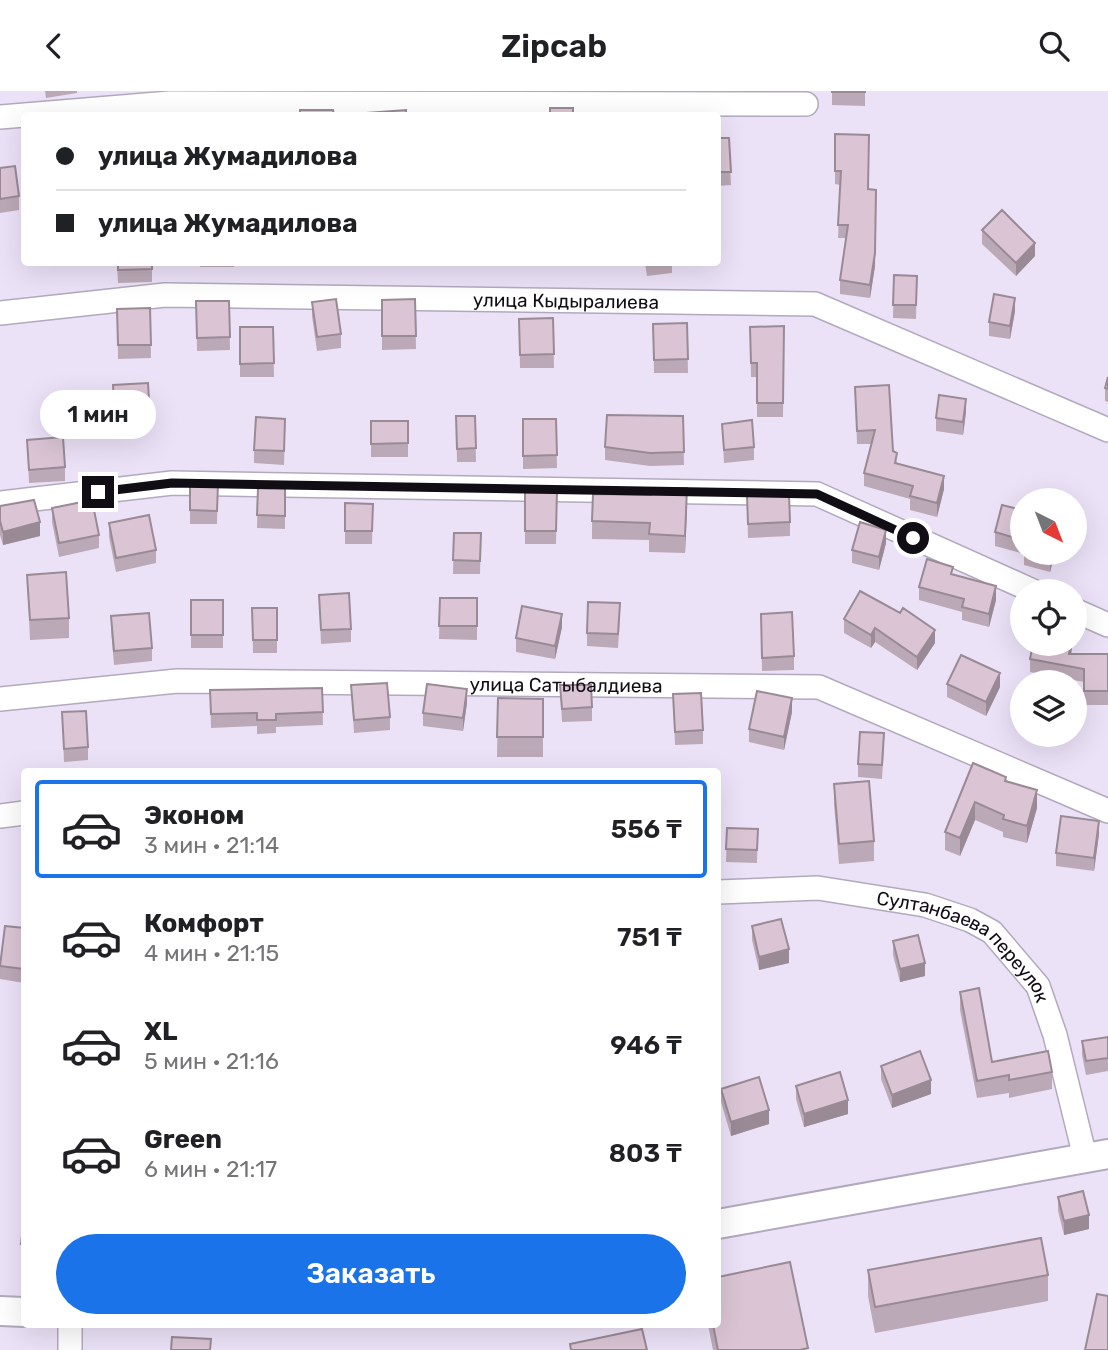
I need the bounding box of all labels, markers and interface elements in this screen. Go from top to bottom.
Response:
icon: back [35,27,73,65]
text: Zipcab [501,27,607,65]
icon: search [1035,27,1073,65]
text: улица Жумадилова [98,141,358,172]
text: улица Жумадилова [98,208,358,239]
street label: улица Кыдыралиева [473,288,659,313]
callout: 1 мин [40,391,156,439]
text: 1 мин [67,400,129,428]
route end [82,476,114,508]
north arrow [1010,488,1087,565]
map controls [1010,488,1087,747]
route start [897,522,929,554]
button: locate [1010,579,1087,656]
button: layers [1010,670,1087,747]
street label: улица Сатыбалдиева [469,672,663,697]
icon: car [60,798,123,861]
text: Эконом [144,800,244,831]
text: 556 ₸ [611,814,682,845]
text: 3 мин · 21:14 [144,831,279,859]
street label: Султанбаева переулок [875,886,1054,1005]
icon: car [60,906,123,969]
text: Комфорт [144,908,264,939]
text: 751 ₸ [617,922,682,953]
text: 4 мин · 21:15 [144,939,279,967]
icon: car [60,1014,123,1077]
text: XL [144,1016,177,1047]
text: 946 ₸ [610,1030,682,1061]
text: 5 мин · 21:16 [144,1047,279,1075]
icon: car [60,1122,123,1185]
text: Green [144,1124,222,1155]
text: 803 ₸ [609,1138,682,1169]
text: 6 мин · 21:17 [144,1155,277,1183]
button: Заказать [56,1234,686,1314]

